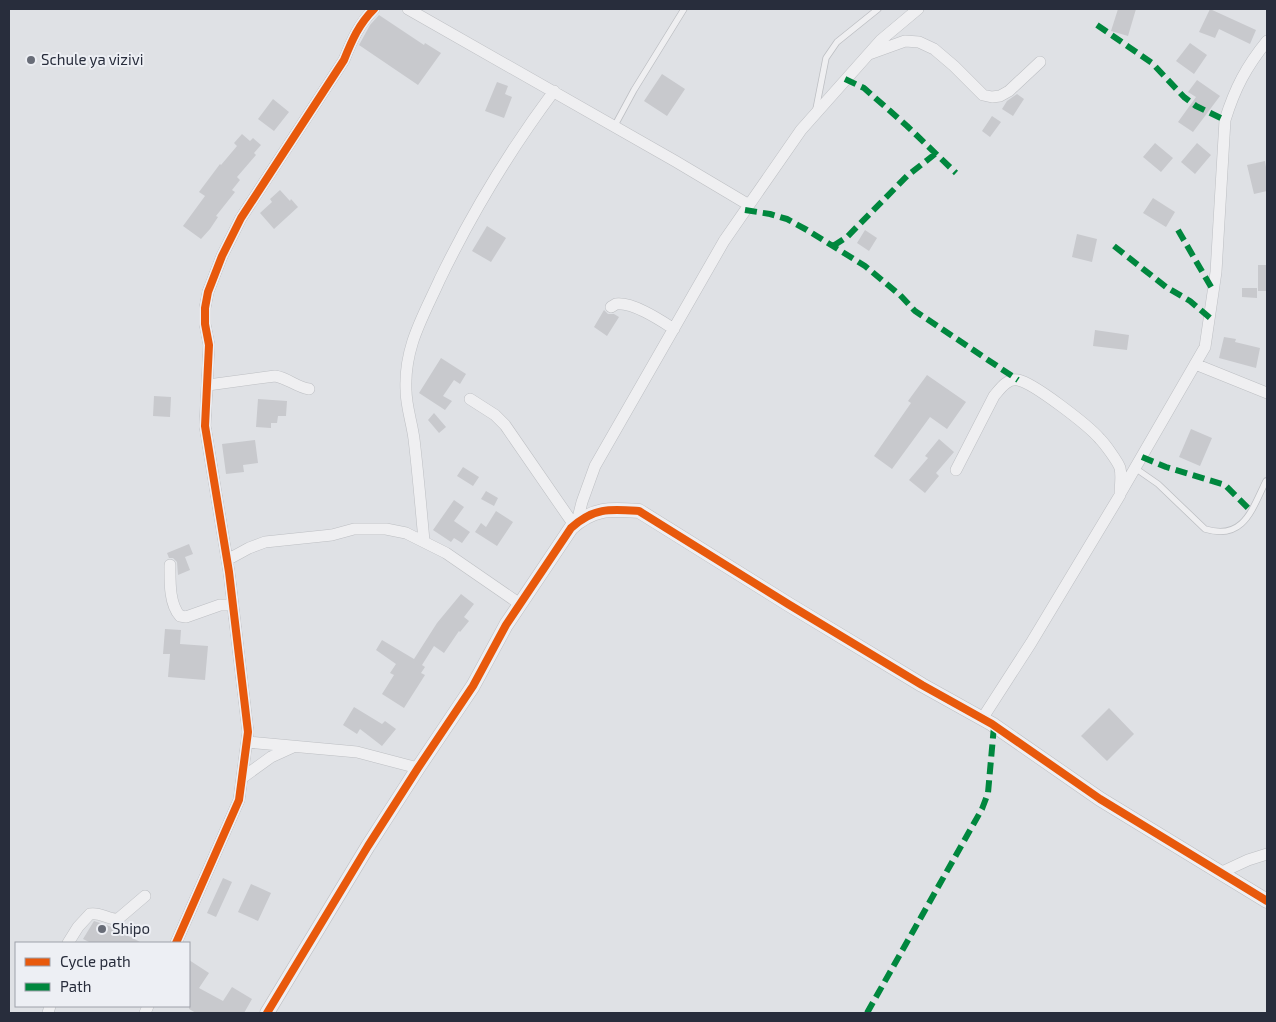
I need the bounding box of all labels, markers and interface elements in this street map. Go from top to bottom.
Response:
place label: Schule ya vizivi [41,50,143,68]
marker: Schule ya vizivi [25,54,37,66]
place label: Shipo [112,919,150,937]
marker: Shipo [96,923,108,935]
legend [15,942,190,1007]
text: Cycle path [60,952,131,970]
text: Path [60,977,91,995]

